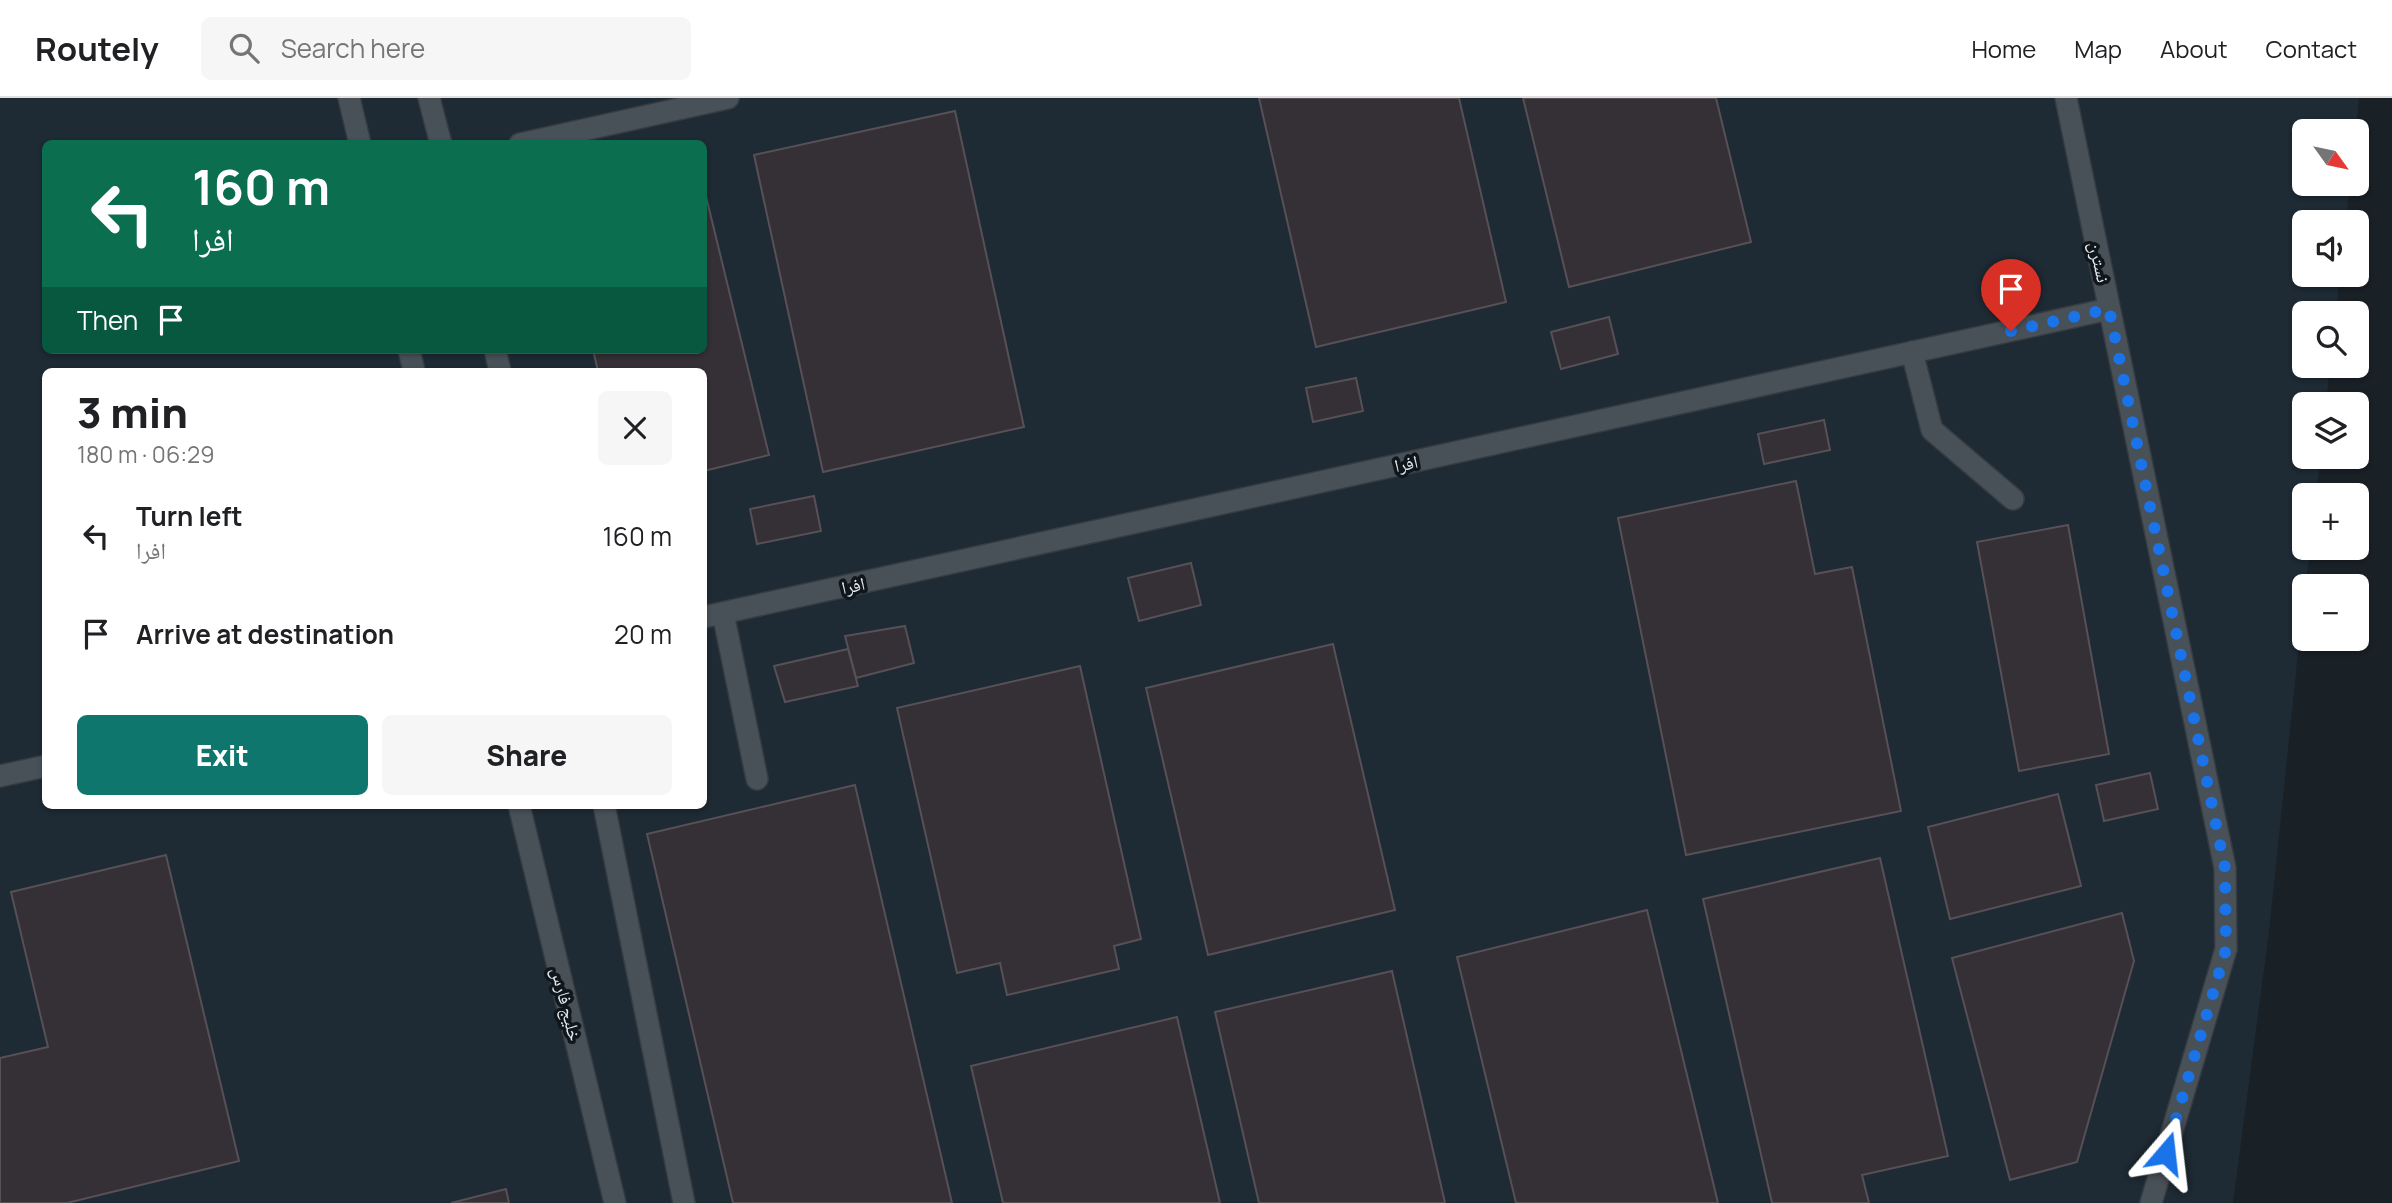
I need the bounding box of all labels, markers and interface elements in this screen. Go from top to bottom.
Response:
search box [201,17,691,80]
text: Routely [35,26,159,71]
icon: search [225,29,263,67]
text: Search here [281,30,425,66]
text: Home [1971,32,2036,65]
text: Map [2074,32,2122,65]
text: About [2160,32,2228,65]
text: Contact [2266,32,2357,65]
north arrow [2292,119,2370,196]
map controls [2292,119,2369,651]
text: 160 m [192,153,330,220]
icon: left [77,168,168,259]
button: sound [2292,210,2369,287]
text: افرا [192,217,234,261]
street label: نسترن [2084,239,2116,285]
pin [1981,259,2041,331]
icon: arrive [1992,270,2030,308]
icon: arrive [152,301,190,339]
button: search [2292,301,2369,378]
text: Then [77,302,138,338]
text: 3 min [77,383,188,441]
button: close [598,391,672,465]
button: layers [2292,392,2369,469]
text: 180 m · 06:29 [77,438,214,470]
street label: افرا [1392,449,1420,477]
button: + [2292,483,2369,560]
text: Turn left [136,498,243,534]
icon: left [77,517,115,555]
text: 160 m [603,518,672,554]
text: افرا [136,534,166,566]
street label: افرا [839,571,867,599]
button: − [2292,574,2369,651]
icon: arrive [77,615,115,653]
text: Arrive at destination [136,616,394,652]
text: 20 m [614,616,672,652]
button: Exit [77,715,368,795]
button: Share [382,715,672,795]
street label: خلیج فارس [545,965,588,1044]
position arrow [2129,1116,2203,1190]

